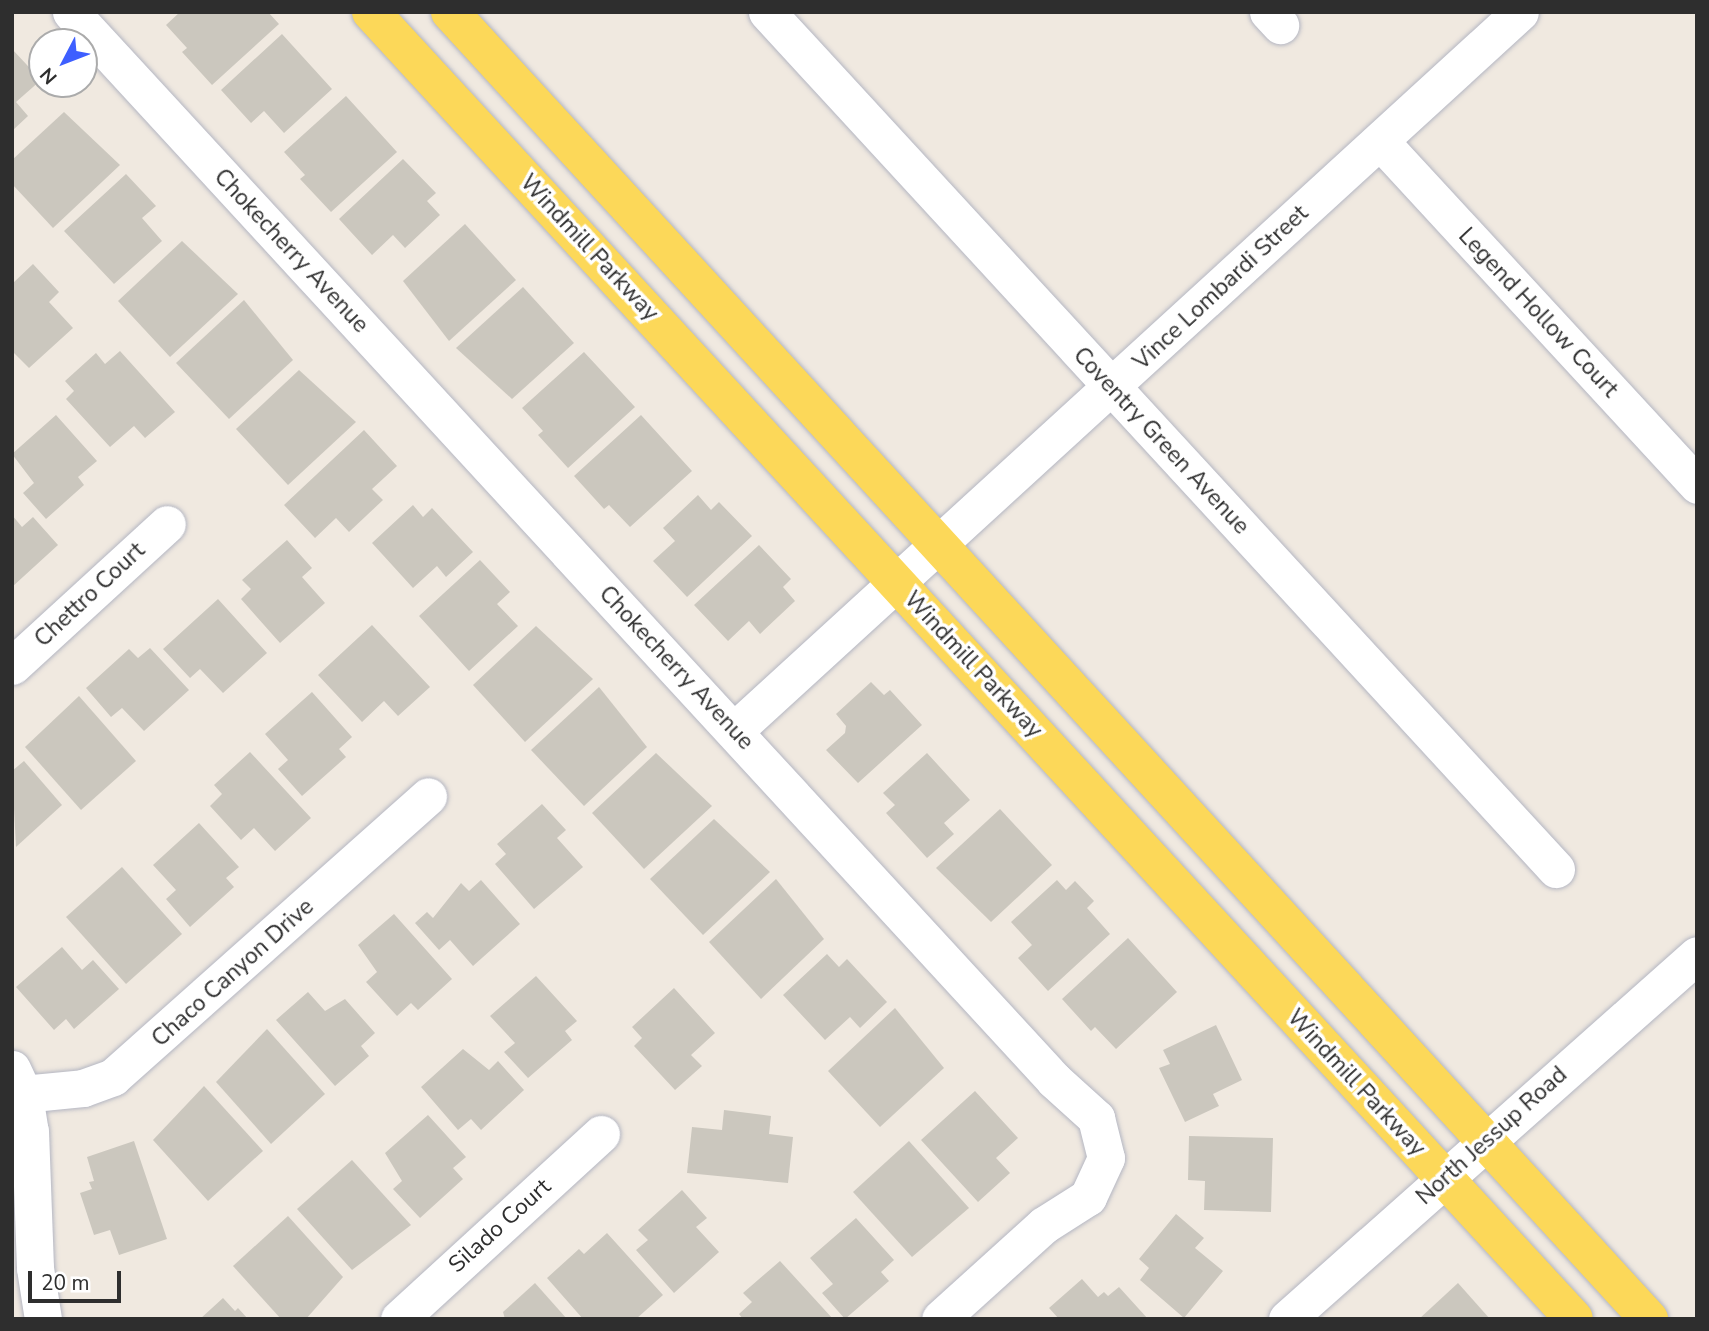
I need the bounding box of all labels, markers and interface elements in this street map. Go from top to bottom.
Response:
north arrow [28,28,98,98]
text: N [34,62,63,90]
street label: Chokecherry Avenue [208,163,374,339]
street label: Windmill Parkway [514,169,664,327]
street label: Vince Lombardi Street [1128,200,1314,376]
street label: Legend Hollow Court [1452,223,1624,403]
street label: Coventry Green Avenue [1067,342,1255,540]
street label: Chettro Court [29,537,151,653]
street label: Chokecherry Avenue [593,580,759,756]
street label: Windmill Parkway [898,586,1048,744]
street label: Chaco Canyon Drive [146,893,320,1053]
street label: Windmill Parkway [1281,1004,1431,1162]
street label: North Jessup Road [1411,1061,1573,1211]
street label: Silado Court [443,1173,557,1279]
scale bar [32,1258,124,1302]
text: 20 m [41,1269,90,1297]

